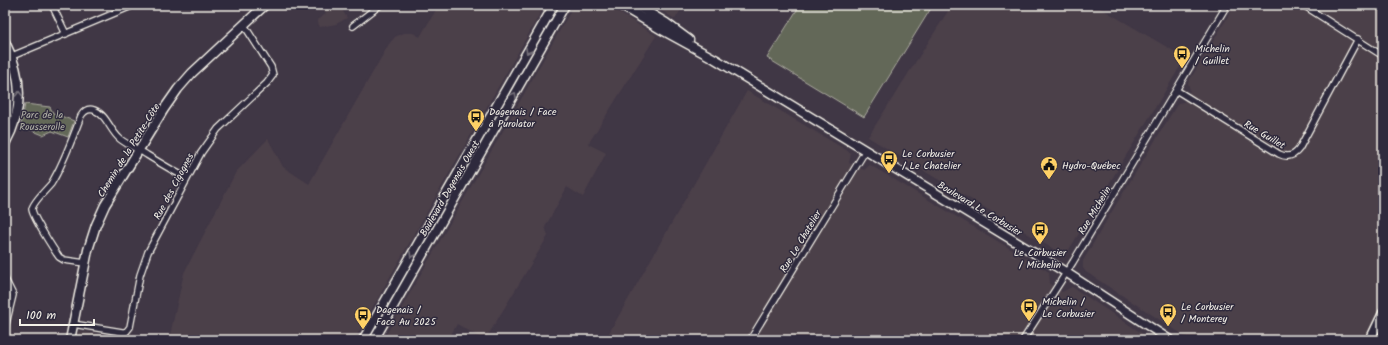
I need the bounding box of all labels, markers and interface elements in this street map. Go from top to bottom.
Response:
place label: Michelin / Guillet [1195,41,1230,69]
bus stop icon: Michelin / Guillet [1172,44,1192,69]
one-way arrow [526,47,533,54]
one-way arrow [15,91,23,97]
one-way arrow [510,91,517,99]
street label: Chemin de la Petite-Côte [93,100,165,201]
place label: Dagenais / Face à Purolator [489,104,557,132]
park label: Parc de la Rousserolle [19,107,65,135]
bus stop icon: Dagenais / Face à Purolator [466,107,486,132]
street label: Rue Guillet [1241,116,1288,154]
street label: Boulevard Dagenais Ouest [416,137,484,239]
place label: Le Corbusier / Le Chatelier [902,146,961,174]
bus stop icon: Le Corbusier / Le Chatelier [879,149,899,174]
street label: Rue des Cigognes [150,150,199,223]
public building icon: Hydro-Québec [1039,155,1059,180]
place label: Hydro-Québec [1062,158,1121,174]
street label: Boulevard Le Corbusier [934,177,1025,241]
street label: Rue Michelin [1074,183,1116,238]
street label: Rue Le Chatelier [776,207,826,276]
bus stop icon: Le Corbusier / Michelin [1030,220,1050,245]
place label: Le Corbusier / Michelin [1014,245,1067,273]
one-way arrow [409,251,416,258]
place label: Michelin / Le Corbusier [1042,294,1095,322]
bus stop icon: Michelin / Le Corbusier [1019,297,1039,322]
place label: Le Corbusier / Monterey [1181,299,1234,327]
scale bar [20,301,94,327]
place label: Dagenais / Face Au 2025 [376,302,436,330]
bus stop icon: Le Corbusier / Monterey [1158,302,1178,327]
bus stop icon: Dagenais / Face Au 2025 [353,305,373,330]
text: 100 m [26,306,57,325]

